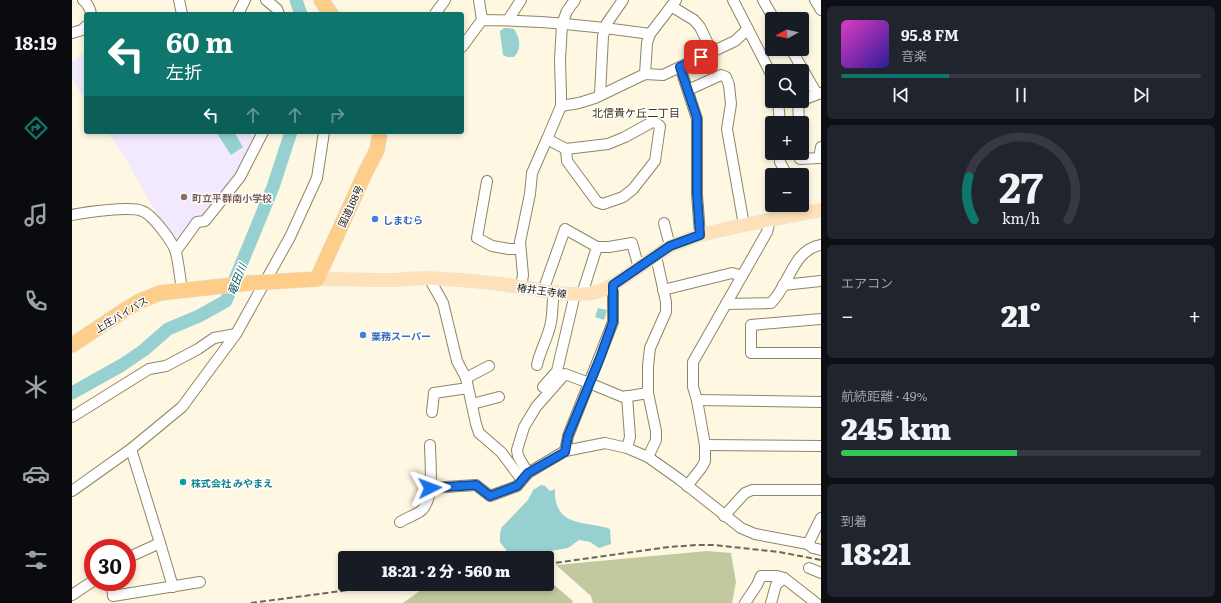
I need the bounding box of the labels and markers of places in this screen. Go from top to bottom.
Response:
pin [684,40,718,74]
place label: 町立平群南小学校 [192,190,272,205]
marker: 町立平群南小学校 [179,192,189,202]
place label: しまむら [383,212,423,227]
marker: しまむら [370,214,380,224]
place label: 業務スーパー [371,328,431,343]
marker: 業務スーパー [358,330,368,340]
place label: 株式会社 みやまえ [191,475,273,490]
marker: 株式会社 みやまえ [178,477,188,487]

